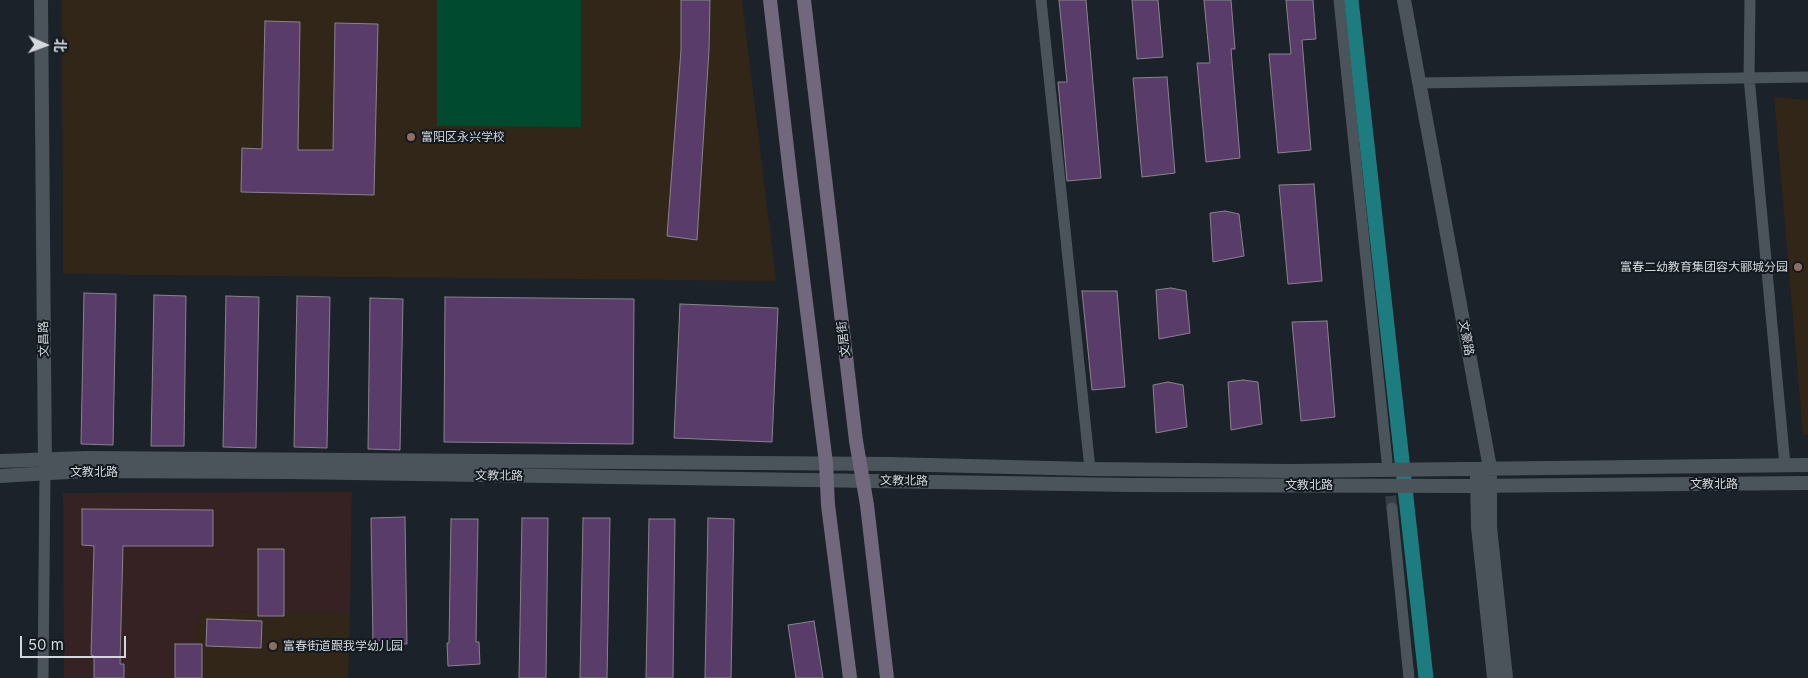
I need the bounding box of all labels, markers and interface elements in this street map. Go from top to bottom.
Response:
north arrow [20,20,70,70]
text: 北 [52,38,69,53]
place label: 富阳区永兴学校 [421,130,505,144]
marker: 富阳区永兴学校 [405,131,417,143]
place label: 富春二幼教育集团容大郦城分园 [1620,260,1788,274]
marker: 富春二幼教育集团容大郦城分园 [1792,261,1804,273]
street label: 文豪路 [1456,319,1476,357]
street label: 文居街 [835,320,853,358]
street label: 文昌路 [36,321,52,357]
street label: 文教北路 [70,465,118,479]
street label: 文教北路 [475,468,523,484]
street label: 文教北路 [880,473,928,489]
street label: 文教北路 [1690,477,1738,491]
street label: 文教北路 [1285,478,1333,492]
scale bar [22,626,129,658]
text: 50 m [28,635,64,654]
place label: 富春街道跟我学幼儿园 [283,639,403,653]
marker: 富春街道跟我学幼儿园 [267,640,279,652]

